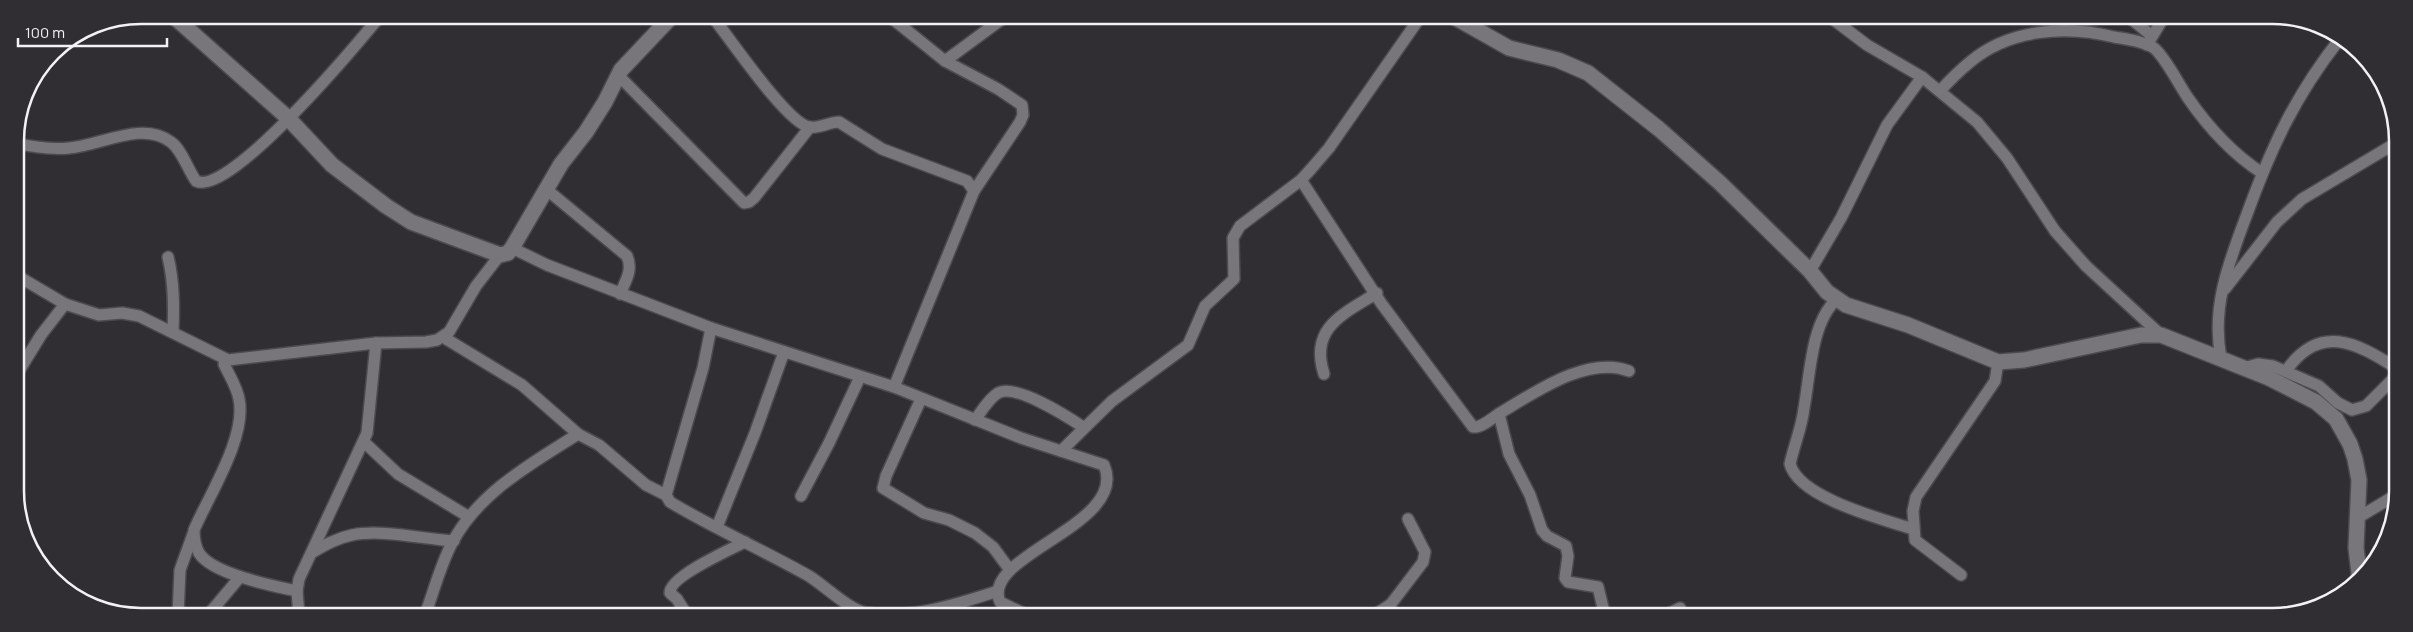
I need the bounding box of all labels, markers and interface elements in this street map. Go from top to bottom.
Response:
scale bar [18,15,166,47]
text: 100 m [25,22,65,43]

